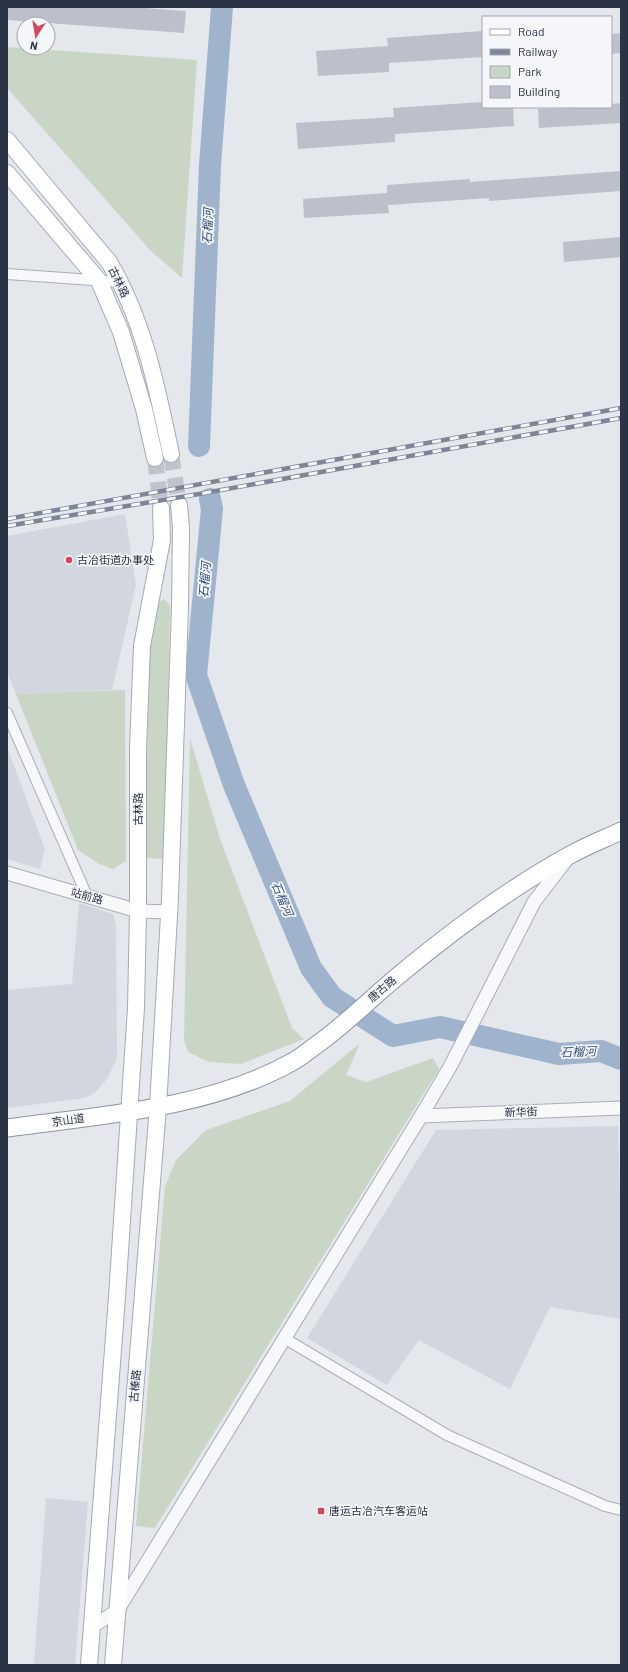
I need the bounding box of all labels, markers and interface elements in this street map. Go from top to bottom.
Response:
north arrow [16,16,56,56]
legend [482,16,612,108]
text: Road [518,24,545,38]
text: N [29,39,39,53]
text: Railway [518,44,558,58]
text: Park [518,64,542,78]
text: Building [518,84,560,98]
water label: 石榴河 [199,206,215,244]
street label: 古林路 [106,264,133,299]
place label: 古冶街道办事处 [77,553,154,566]
marker: 古冶街道办事处 [64,555,74,565]
water label: 石榴河 [195,559,213,598]
street label: 古林路 [131,793,144,826]
water label: 石榴河 [269,879,297,920]
street label: 站前路 [69,885,105,906]
street label: 唐古路 [365,973,398,1004]
water label: 石榴河 [560,1043,598,1059]
street label: 新华街 [504,1104,538,1119]
street label: 京山道 [51,1111,85,1128]
street label: 古榛路 [127,1369,142,1403]
place label: 唐运古冶汽车客运站 [329,1504,428,1517]
marker: 唐运古冶汽车客运站 [316,1506,326,1516]

